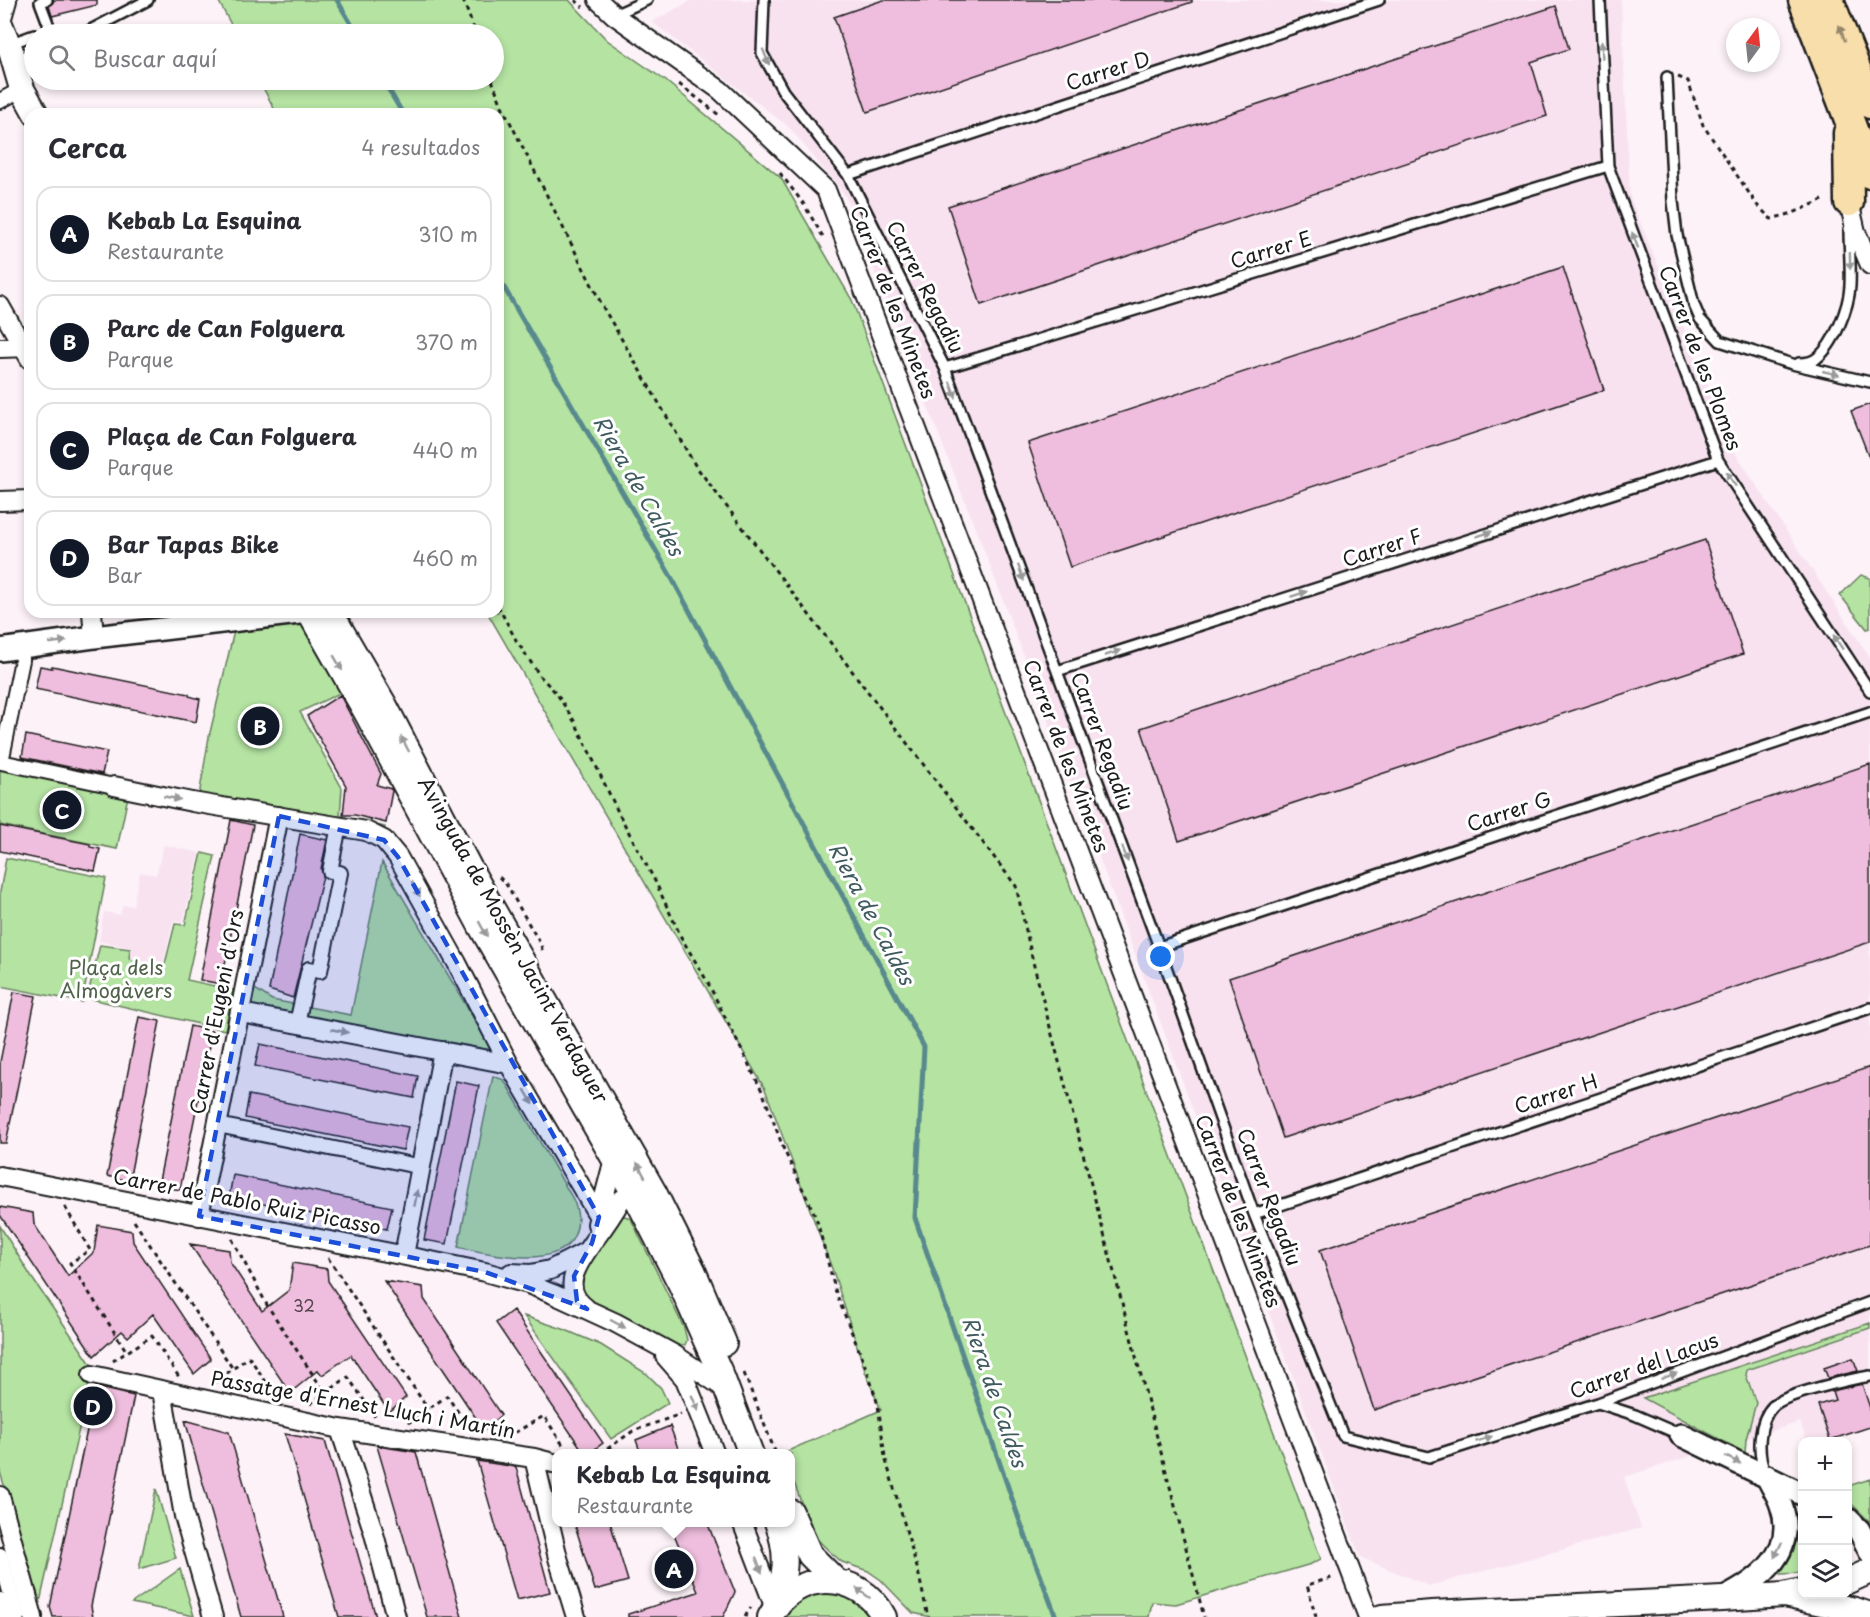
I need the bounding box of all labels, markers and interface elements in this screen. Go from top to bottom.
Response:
north arrow [1726,18,1780,72]
one-way arrow [1837,23,1847,41]
search box [24,24,504,90]
icon: search [45,41,78,74]
text: Buscar aquí [93,41,217,74]
one-way arrow [1598,41,1607,60]
street label: Carrer D [1062,42,1154,98]
one-way arrow [761,49,771,67]
text: Cerca [48,128,127,167]
text: 4 resultados [362,132,480,162]
street label: Carrer de les Minetes [843,201,945,403]
text: Kebab La Esquina [107,203,302,236]
street label: Carrer Regadiu [880,215,972,358]
text: A [62,219,77,249]
text: 310 m [418,219,478,249]
street label: Carrer E [1226,222,1315,276]
one-way arrow [1630,231,1640,249]
text: Restaurante [107,236,224,266]
one-way arrow [1845,251,1854,270]
street label: Carrer de les Plomes [1652,261,1750,454]
text: Parc de Can Folguera [107,311,345,344]
text: B [63,327,76,357]
text: 370 m [415,327,478,357]
text: Parque [107,344,174,374]
one-way arrow [1822,369,1841,378]
one-way arrow [949,381,959,399]
water label: Riera de Caldes [587,409,694,563]
text: Plaça de Can Folguera [107,419,357,452]
text: C [62,435,77,465]
text: 440 m [413,435,478,465]
text: Parque [107,452,174,482]
one-way arrow [1725,471,1736,488]
street label: Carrer F [1338,520,1425,574]
text: Bar Tapas Bike [107,527,279,560]
one-way arrow [1475,529,1493,539]
text: D [62,543,77,573]
text: 460 m [412,543,478,573]
text: Bar [107,560,142,590]
one-way arrow [1017,564,1026,582]
one-way arrow [1290,589,1308,598]
one-way arrow [1833,634,1844,650]
one-way arrow [49,637,68,647]
one-way arrow [1104,648,1122,657]
one-way arrow [333,655,343,672]
street label: Carrer de les Minetes [1016,655,1118,857]
street label: Carrer Regadiu [1064,667,1142,814]
pin: B [240,704,280,748]
one-way arrow [400,736,410,753]
street label: Avinguda de Mossèn Jacint Verdaguer [411,771,617,1109]
street label: Carrer G [1463,783,1555,839]
pin: C [42,788,82,832]
one-way arrow [163,794,182,803]
water label: Riera de Caldes [822,836,925,992]
one-way arrow [1120,846,1130,864]
one-way arrow [411,881,421,898]
street label: Carrer d'Eugeni d'Ors [181,907,251,1117]
one-way arrow [478,921,488,938]
your location [1146,942,1175,971]
park label: Plaça dels Almogàvers [60,952,172,1005]
one-way arrow [330,1027,349,1036]
street label: Carrer H [1510,1065,1601,1121]
one-way arrow [524,1089,534,1106]
street label: Carrer de les Minetes [1188,1110,1290,1312]
street label: Carrer Regadiu [1230,1123,1310,1270]
street label: Carrer de Pablo Ruiz Picasso [111,1160,384,1242]
one-way arrow [636,1162,646,1179]
one-way arrow [412,1188,421,1207]
house number: 32 [293,1293,315,1317]
water label: Riera de Caldes [955,1312,1037,1473]
one-way arrow [609,1319,626,1329]
street label: Carrer del Lacus [1565,1324,1722,1406]
street label: Passatge d'Ernest Lluch i Martín [209,1362,518,1446]
one-way arrow [1660,1371,1678,1381]
pin: D [74,1384,112,1428]
one-way arrow [690,1395,700,1413]
one-way arrow [1475,1434,1493,1443]
map controls [1798,1437,1852,1599]
button: + [1798,1437,1852,1491]
popup [552,1449,795,1527]
one-way arrow [1725,1456,1742,1465]
text: Kebab La Esquina [576,1457,771,1490]
text: Restaurante [576,1490,693,1520]
button: − [1798,1491,1852,1545]
one-way arrow [1774,1542,1783,1559]
button: layers [1798,1545,1852,1599]
pin: A [654,1546,694,1592]
one-way arrow [754,1557,764,1575]
one-way arrow [855,1587,871,1599]

